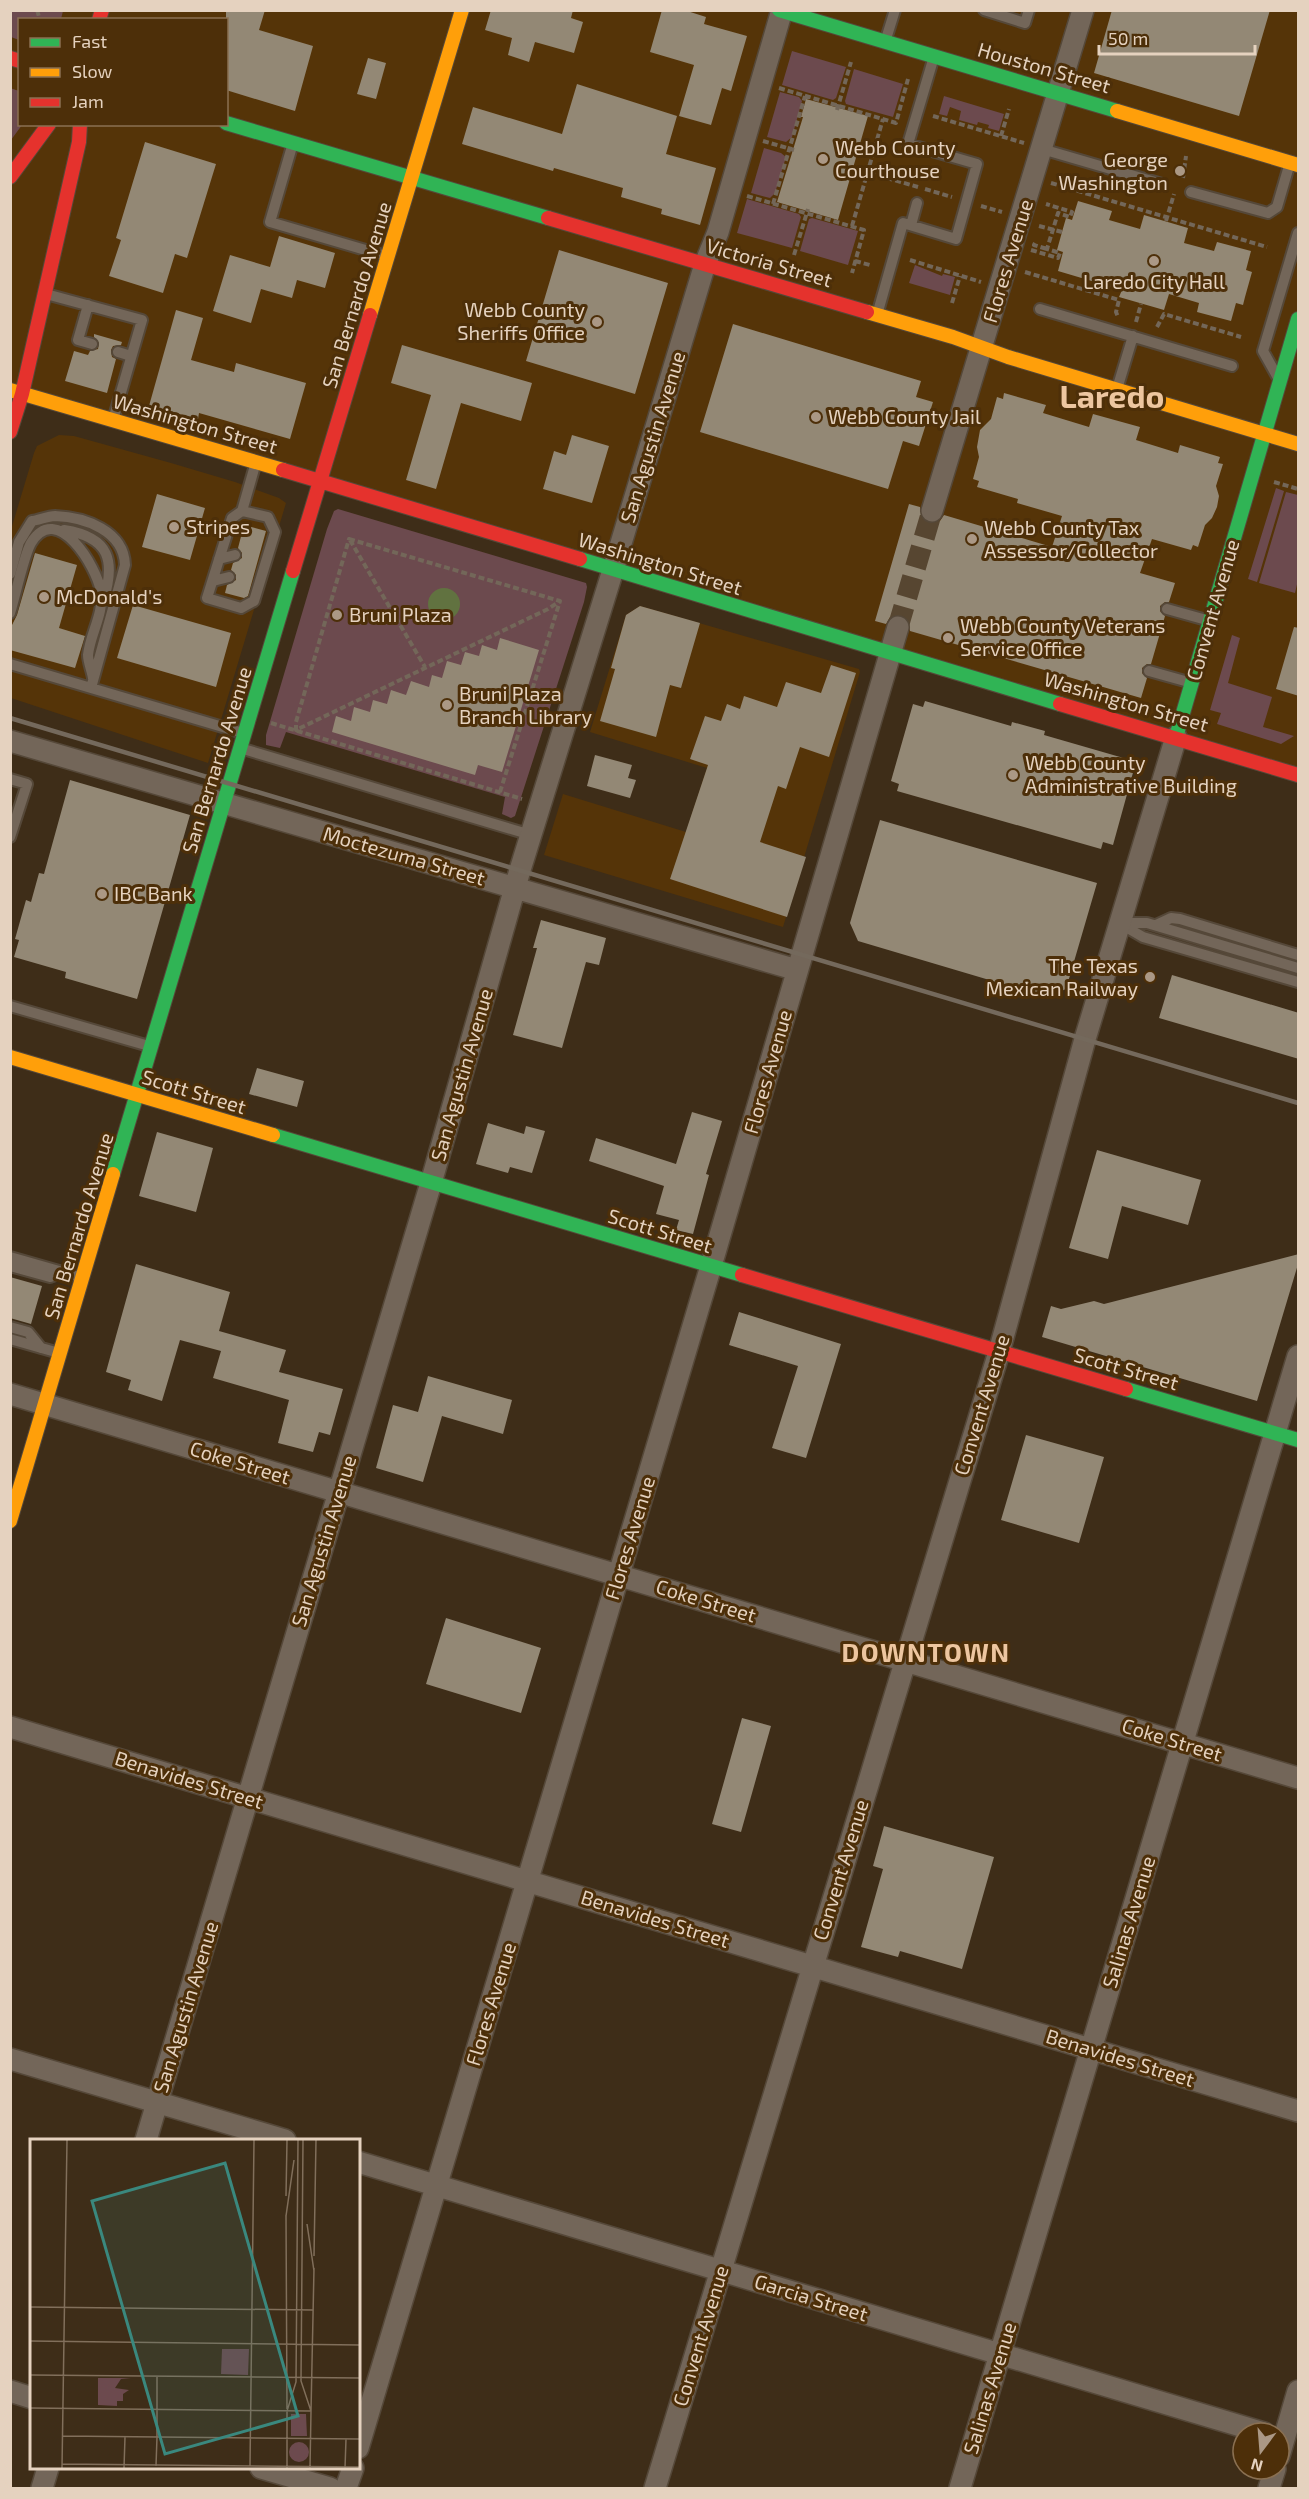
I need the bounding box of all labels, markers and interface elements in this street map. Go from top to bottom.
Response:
legend [18,18,228,126]
scale bar [1099,18,1255,56]
text: 50 m [1108,27,1148,49]
text: Fast [72,30,107,52]
street label: Houston Street [975,37,1114,98]
text: Slow [72,60,113,82]
text: Jam [72,90,104,112]
place label: Webb County Courthouse [835,135,956,182]
place label: George Washington [1058,147,1168,194]
marker: Webb County Courthouse [816,152,830,166]
marker: George Washington [1173,164,1187,178]
street label: Flores Avenue [977,196,1037,325]
street label: San Bernardo Avenue [316,199,396,391]
street label: Victoria Street [704,233,835,292]
marker: Laredo City Hall [1147,254,1161,268]
place label: Laredo City Hall [1083,269,1225,293]
place label: Webb County Sheriffs Office [457,297,585,344]
marker: Webb County Sheriffs Office [590,315,604,329]
street label: San Agustin Avenue [615,348,690,525]
district label: Laredo [1060,376,1164,414]
street label: Washington Street [110,388,281,458]
place label: Webb County Jail [828,404,981,428]
marker: Webb County Jail [809,410,823,424]
place label: Stripes [186,514,250,538]
place label: Webb County Tax Assessor/Collector [984,515,1158,562]
marker: Stripes [167,520,181,534]
street label: Washington Street [576,527,745,599]
marker: Webb County Tax Assessor/Collector [965,532,979,546]
street label: Convent Avenue [1180,536,1244,683]
place label: McDonald's [56,584,162,608]
marker: McDonald's [37,590,51,604]
place label: Bruni Plaza [349,602,452,626]
marker: Bruni Plaza [330,608,344,622]
place label: Webb County Veterans Service Office [960,613,1165,660]
marker: Webb County Veterans Service Office [941,631,955,645]
street label: San Bernardo Avenue [176,664,256,856]
street label: Washington Street [1041,666,1212,736]
place label: Bruni Plaza Branch Library [459,681,593,728]
marker: Bruni Plaza Branch Library [440,698,454,712]
place label: Webb County Administrative Building [1025,750,1237,797]
marker: Webb County Administrative Building [1006,768,1020,782]
street label: Moctezuma Street [321,820,488,890]
place label: IBC Bank [114,881,193,905]
marker: IBC Bank [95,887,109,901]
place label: The Texas Mexican Railway [985,953,1138,1000]
marker: The Texas Mexican Railway [1143,970,1157,984]
street label: San Agustin Avenue [425,986,497,1164]
street label: Flores Avenue [738,1007,796,1136]
street label: Scott Street [139,1064,250,1118]
street label: San Bernardo Avenue [38,1130,118,1322]
street label: Scott Street [605,1203,716,1257]
street label: Convent Avenue [948,1331,1014,1478]
street label: Scott Street [1071,1342,1182,1394]
street label: Coke Street [187,1435,294,1489]
street label: San Agustin Avenue [286,1452,361,1629]
street label: Flores Avenue [599,1473,659,1602]
street label: Coke Street [653,1573,760,1627]
district label: DOWNTOWN [841,1636,1011,1667]
street label: Coke Street [1119,1712,1226,1766]
street label: Benavides Street [112,1745,267,1813]
street label: Convent Avenue [807,1796,873,1943]
street label: Salinas Avenue [1097,1853,1160,1991]
street label: Benavides Street [578,1884,733,1952]
street label: San Agustin Avenue [148,1918,223,2095]
street label: Flores Avenue [460,1939,520,2068]
street label: Benavides Street [1043,2023,1198,2091]
inset map [30,2139,360,2469]
street label: Convent Avenue [667,2262,733,2409]
street label: Garcia Street [752,2268,871,2326]
street label: Salinas Avenue [958,2319,1021,2457]
north arrow [1231,2421,1291,2481]
text: N [1249,2455,1265,2477]

